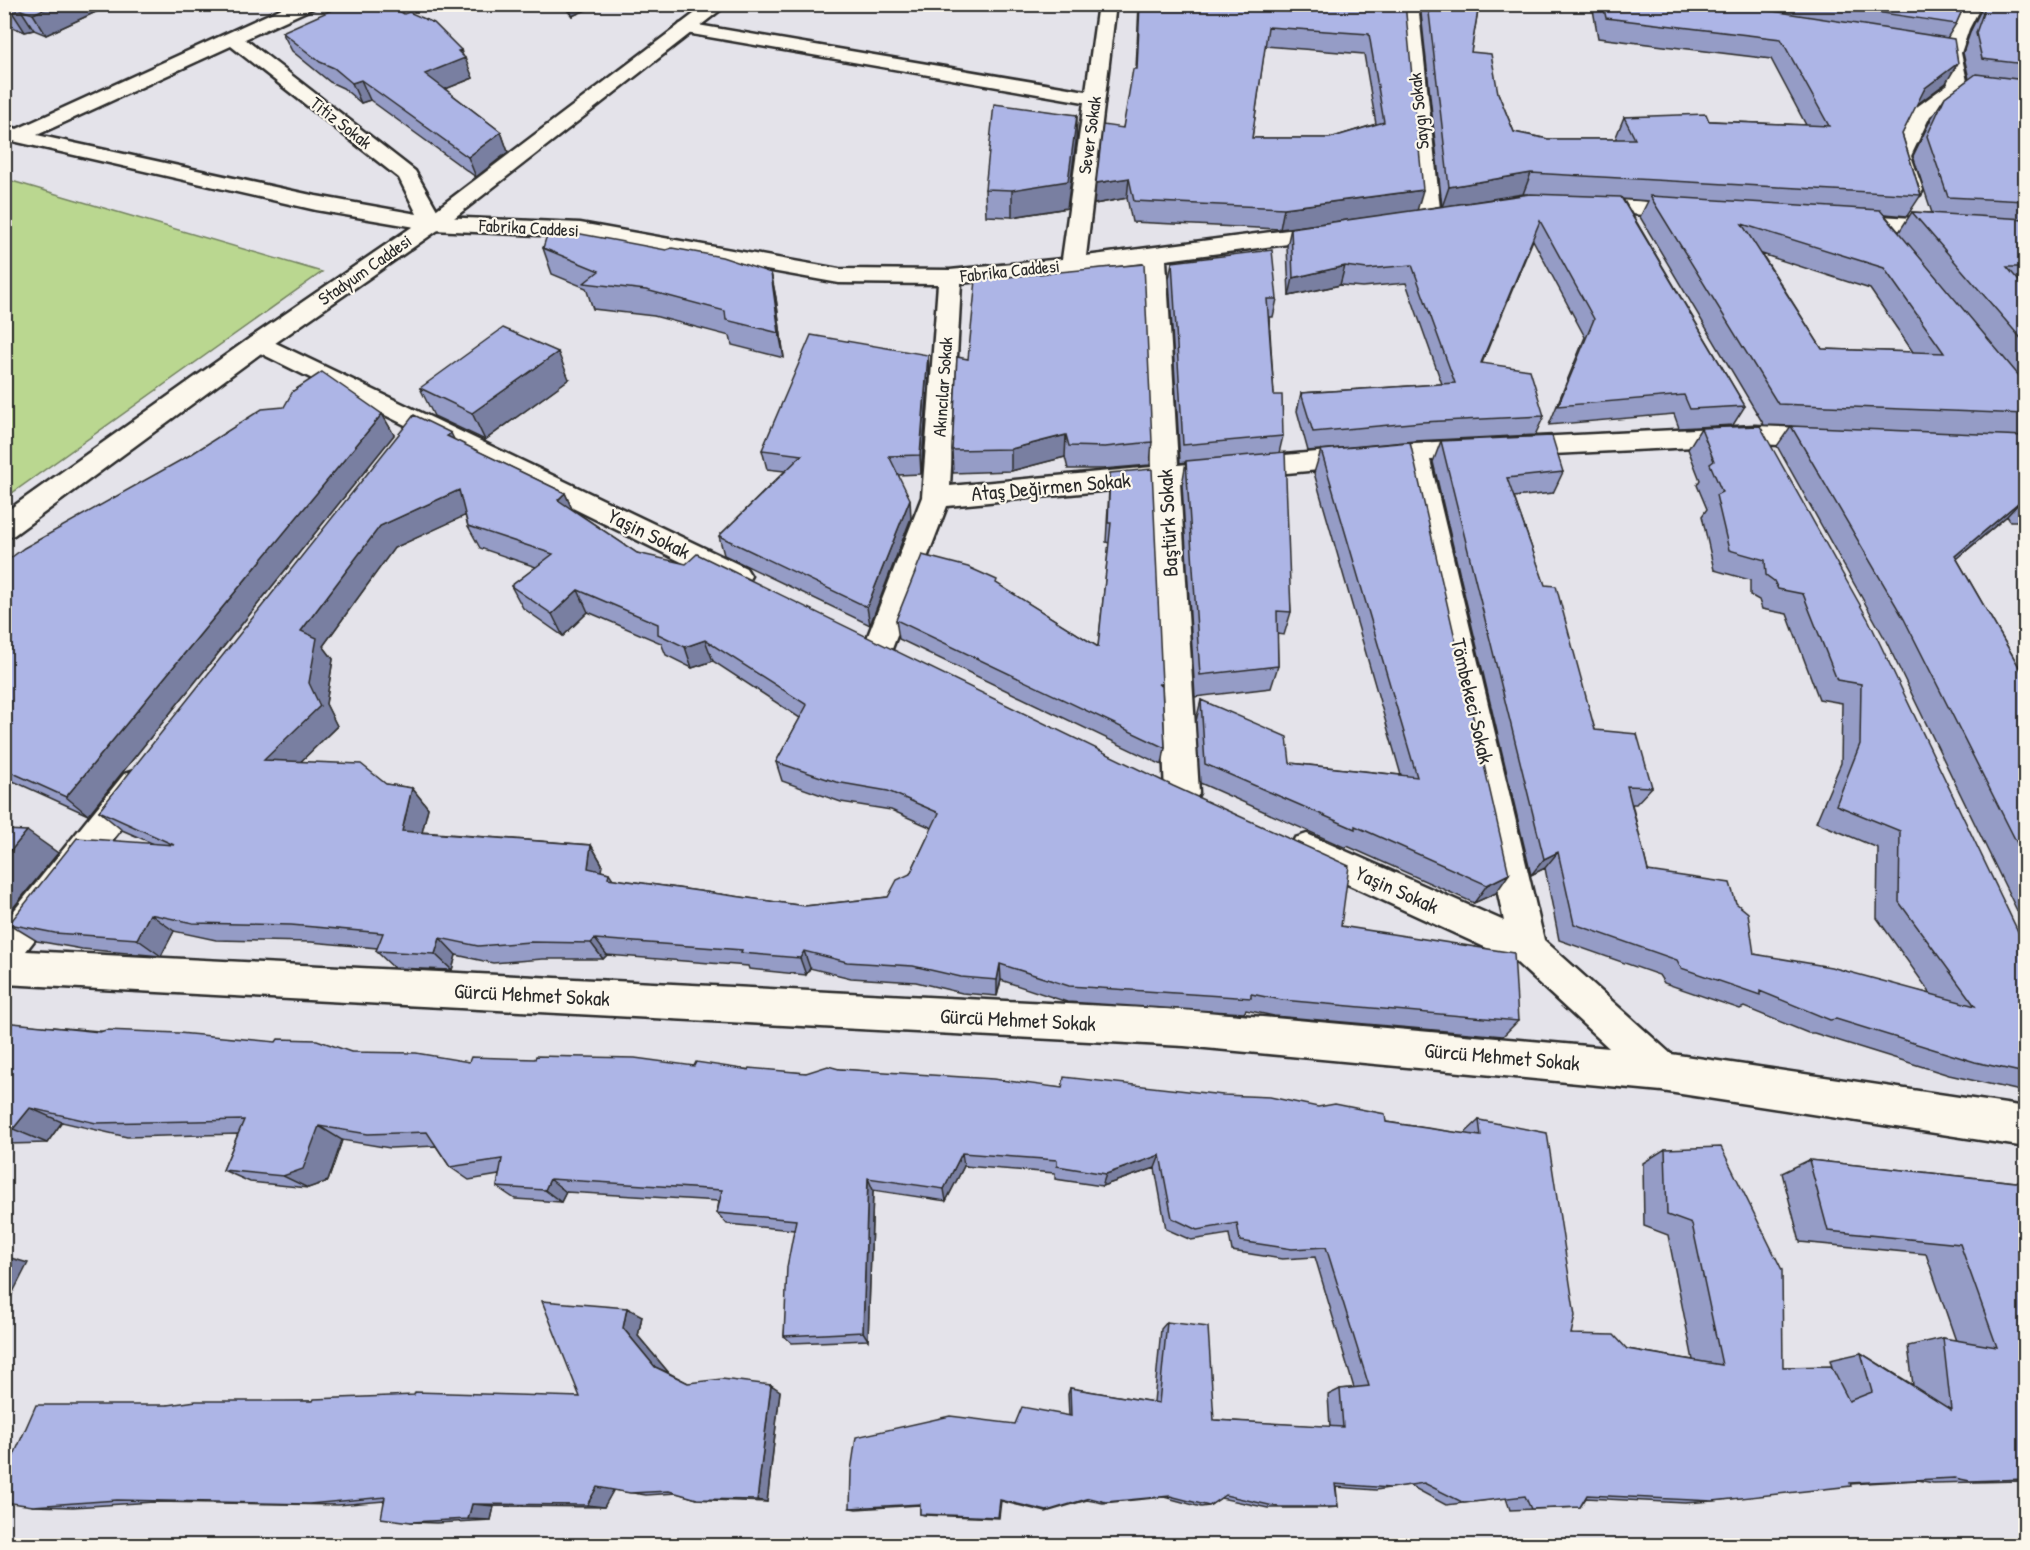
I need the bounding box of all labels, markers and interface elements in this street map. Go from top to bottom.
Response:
street label: Saygı Sokak [1402,71,1435,150]
street label: Titiz Sokak [305,91,378,155]
street label: Sever Sokak [1072,94,1107,175]
street label: Fabrika Caddesi [477,212,580,243]
street label: Stadyum Caddesi [313,228,416,311]
street label: Fabrika Caddesi [958,253,1061,288]
street label: Akıncılar Sokak [927,336,958,438]
street label: Ataş Değirmen Sokak [970,465,1132,508]
street label: Baştürk Sokak [1150,468,1185,578]
street label: Yaşin Sokak [603,501,696,566]
street label: Tömbekeci Sokak [1444,635,1501,767]
street label: Yaşin Sokak [1351,858,1444,921]
street label: Gürcü Mehmet Sokak [453,976,611,1013]
street label: Gürcü Mehmet Sokak [939,1001,1097,1038]
street label: Gürcü Mehmet Sokak [1423,1035,1581,1078]

